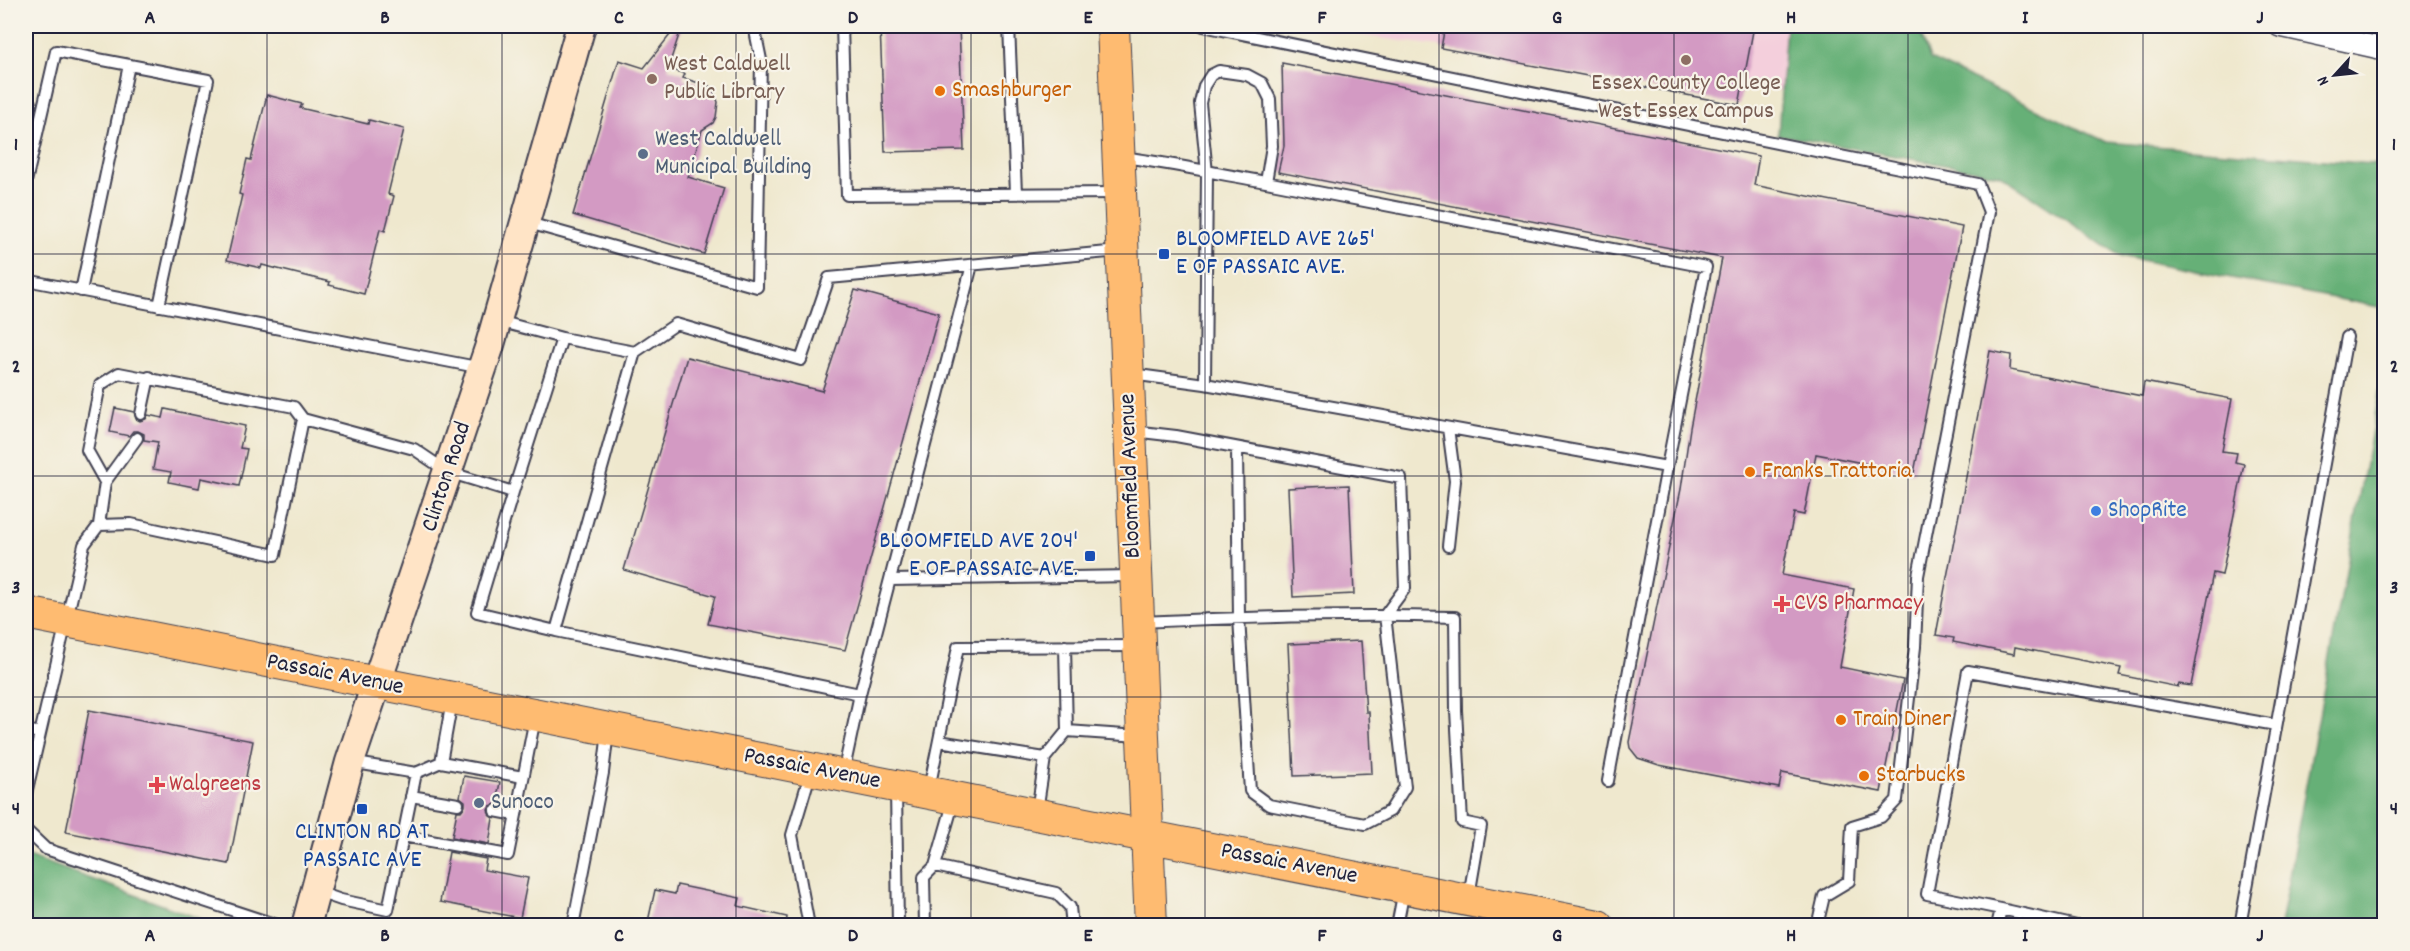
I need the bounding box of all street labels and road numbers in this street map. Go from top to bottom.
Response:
street label: Bloomfield Avenue [1111,393,1151,559]
street label: Clinton Road [413,418,481,536]
street label: Passaic Avenue [264,645,406,705]
street label: Passaic Avenue [741,739,883,799]
street label: Passaic Avenue [1218,834,1360,894]

